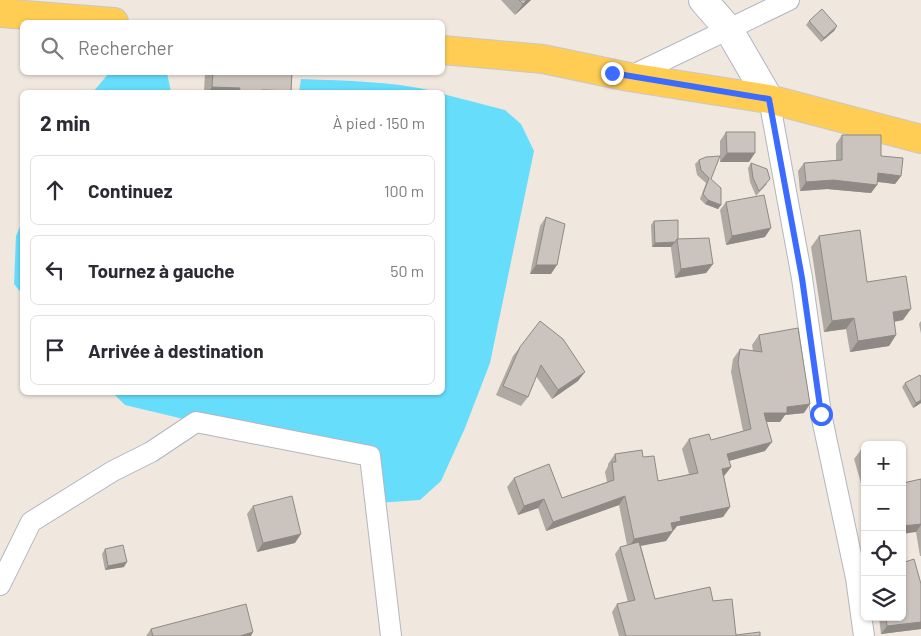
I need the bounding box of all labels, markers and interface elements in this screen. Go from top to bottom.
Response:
search box [20,20,445,75]
icon: search [38,34,66,62]
text: Rechercher [78,36,174,59]
route end [601,62,624,85]
text: 2 min [40,110,90,135]
text: À pied · 150 m [333,113,425,132]
icon: ahead [41,176,69,204]
text: Continuez [88,179,172,202]
text: 100 m [384,181,424,200]
icon: left [41,256,69,284]
text: Tournez à gauche [88,259,235,282]
text: 50 m [390,261,424,280]
icon: arrive [41,336,69,364]
text: Arrivée à destination [88,339,264,362]
route start [810,403,833,426]
map controls [861,441,906,621]
button: + [861,441,906,486]
button: − [861,486,906,531]
button: locate [861,531,906,576]
button: layers [861,576,906,621]

